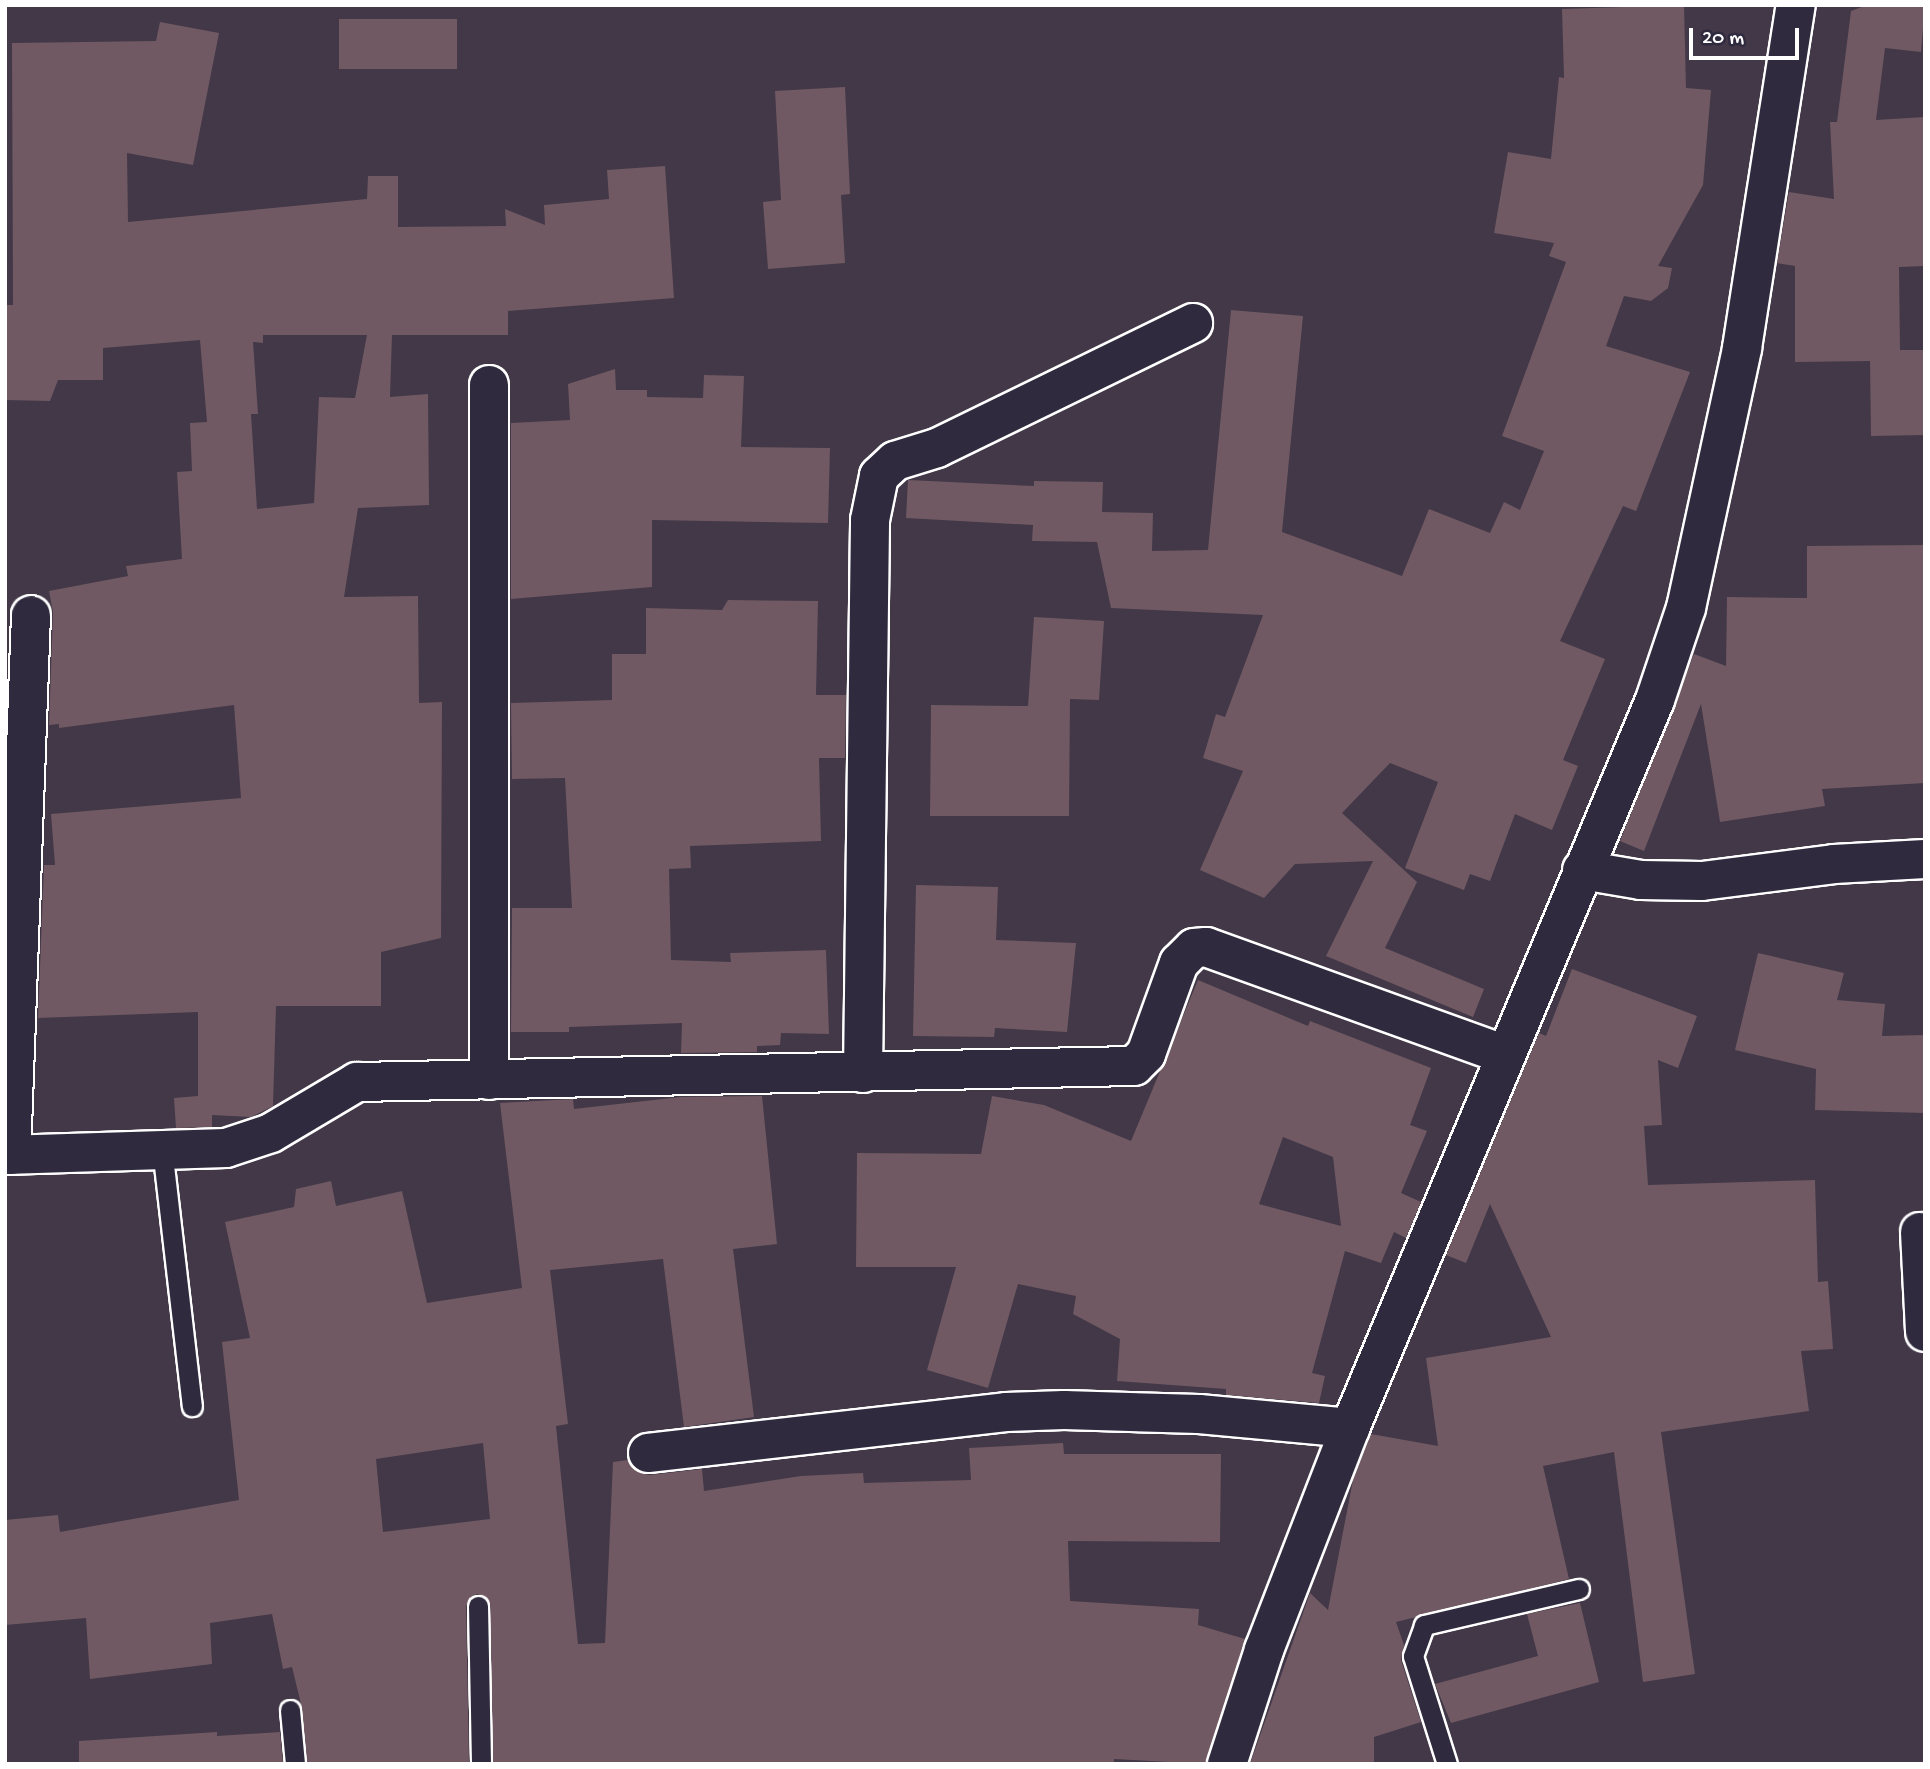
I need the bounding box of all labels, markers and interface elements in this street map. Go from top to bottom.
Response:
scale bar [1692,14,1802,58]
text: 20 m [1702,27,1744,52]

